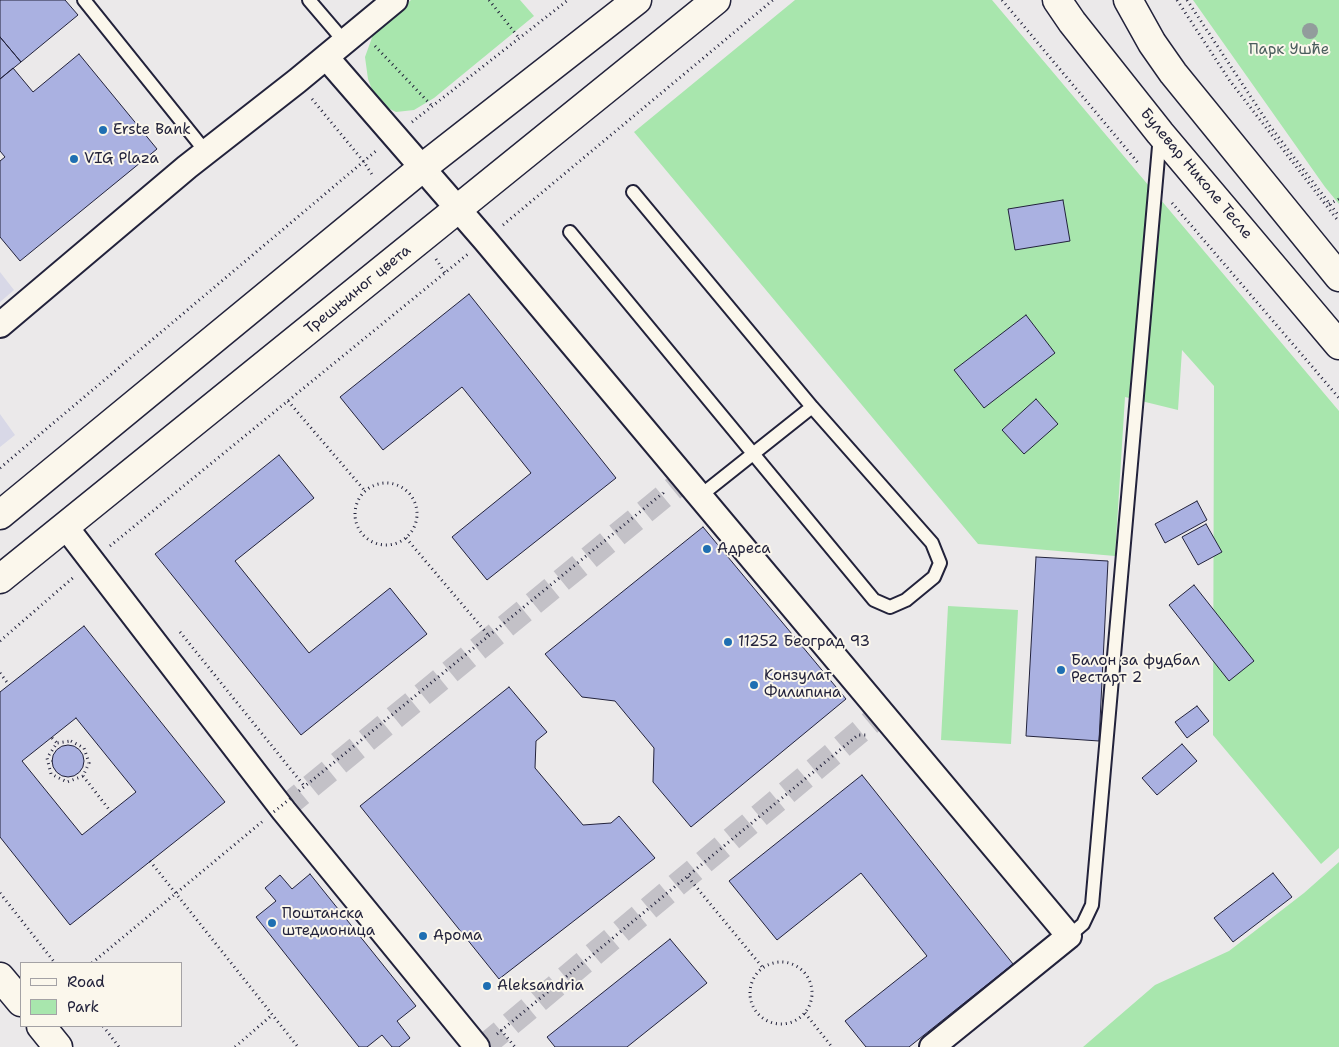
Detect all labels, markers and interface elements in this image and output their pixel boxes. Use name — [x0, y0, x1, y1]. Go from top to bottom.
park label: Парк Ушће — [1249, 41, 1329, 59]
street label: Булевар Николе Тесле — [1136, 105, 1256, 243]
place label: Erste Bank — [113, 121, 191, 139]
marker: Erste Bank — [97, 124, 109, 136]
place label: VIG Plaza — [84, 150, 159, 168]
marker: VIG Plaza — [68, 153, 80, 165]
street label: Трешњиног цвета — [301, 242, 415, 338]
place label: Адреса — [717, 540, 771, 558]
marker: Адреса — [701, 543, 713, 555]
place label: 11252 Београд 93 — [738, 633, 870, 651]
marker: 11252 Београд 93 — [722, 636, 734, 648]
place label: Балон за фудбал Рестарт 2 — [1071, 652, 1200, 687]
marker: Балон за фудбал Рестарт 2 — [1055, 664, 1067, 676]
place label: Конзулат Филипина — [764, 667, 841, 702]
marker: Конзулат Филипина — [748, 679, 760, 691]
place label: Поштанска штедионица — [282, 905, 375, 940]
marker: Поштанска штедионица — [266, 917, 278, 929]
place label: Арома — [433, 927, 482, 945]
marker: Арома — [417, 930, 429, 942]
legend — [20, 962, 182, 1027]
text: Road — [67, 972, 105, 992]
place label: Aleksandria — [497, 977, 584, 995]
marker: Aleksandria — [481, 980, 493, 992]
text: Park — [67, 997, 99, 1017]

